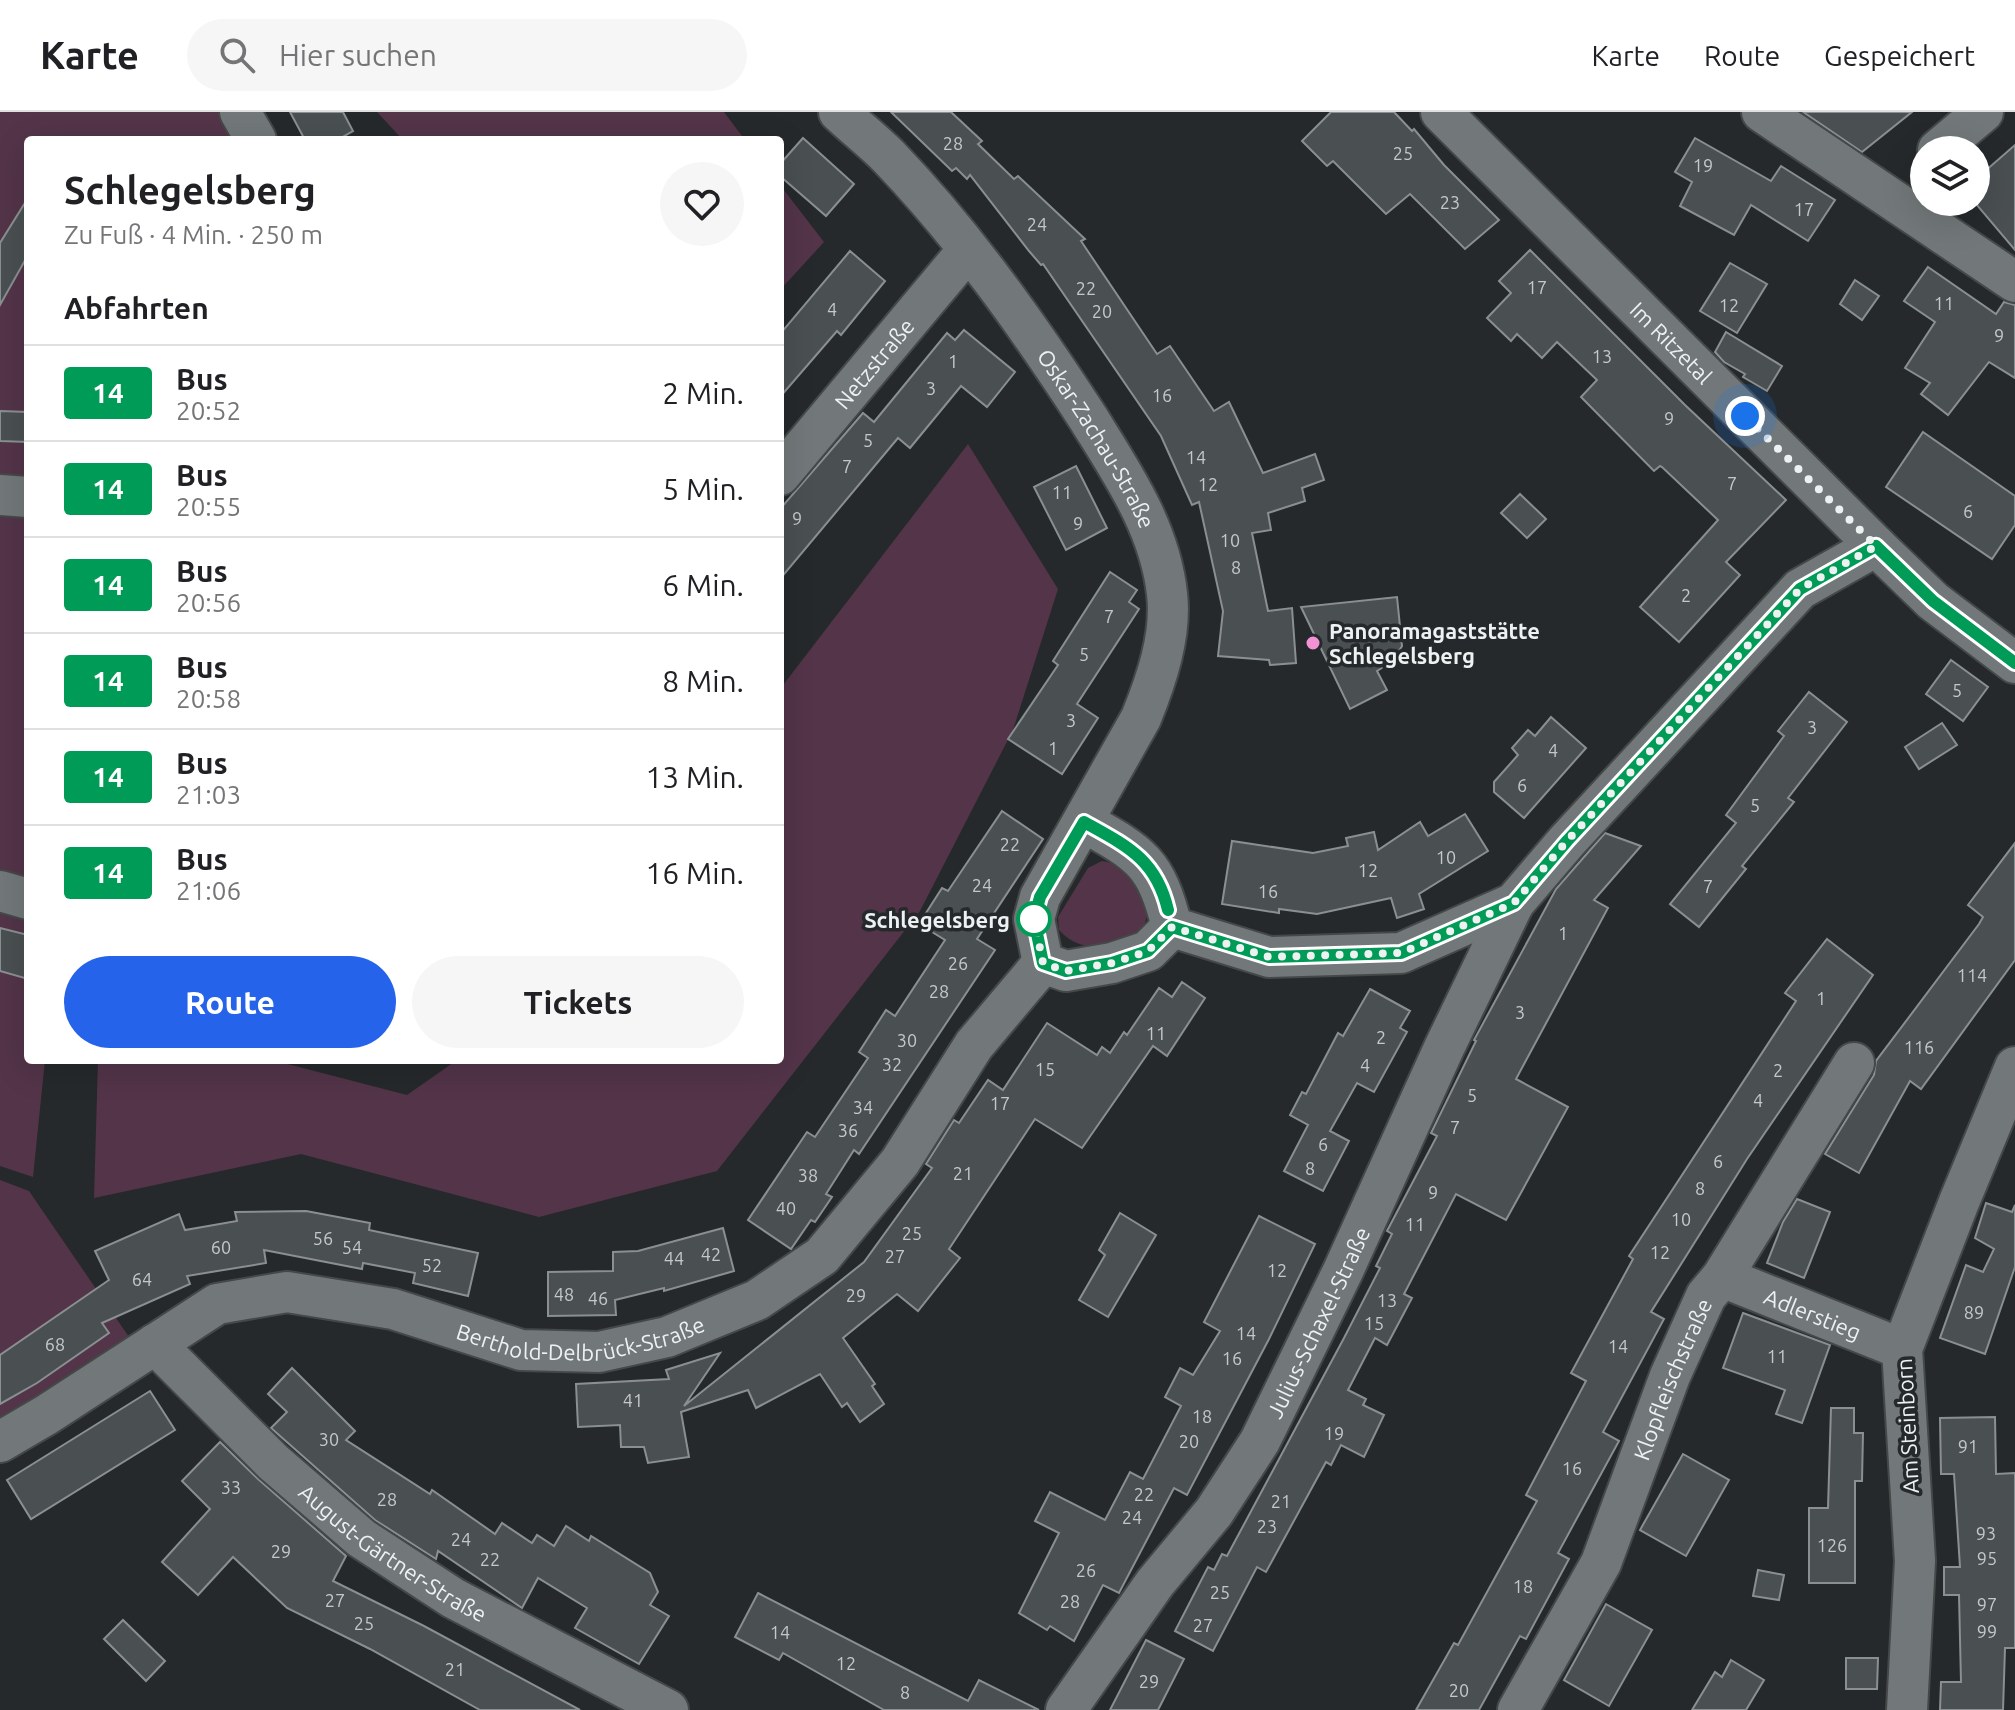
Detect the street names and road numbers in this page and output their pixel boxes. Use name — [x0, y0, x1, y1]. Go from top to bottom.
street label: Im Ritzetal — [1626, 296, 1718, 388]
street label: Netzstraße — [829, 313, 918, 413]
street label: Oskar-Zachau-Straße — [1033, 344, 1161, 532]
street label: Julius-Schaxel-Straße — [1261, 1223, 1374, 1422]
street label: Adlerstieg — [1761, 1283, 1865, 1344]
street label: Klopfleischstraße — [1628, 1294, 1716, 1463]
street label: Berthold-Delbrück-Straße — [454, 1311, 708, 1365]
street label: Am Steinborn — [1891, 1358, 1923, 1494]
street label: August-Gärtner-Straße — [295, 1478, 491, 1626]

